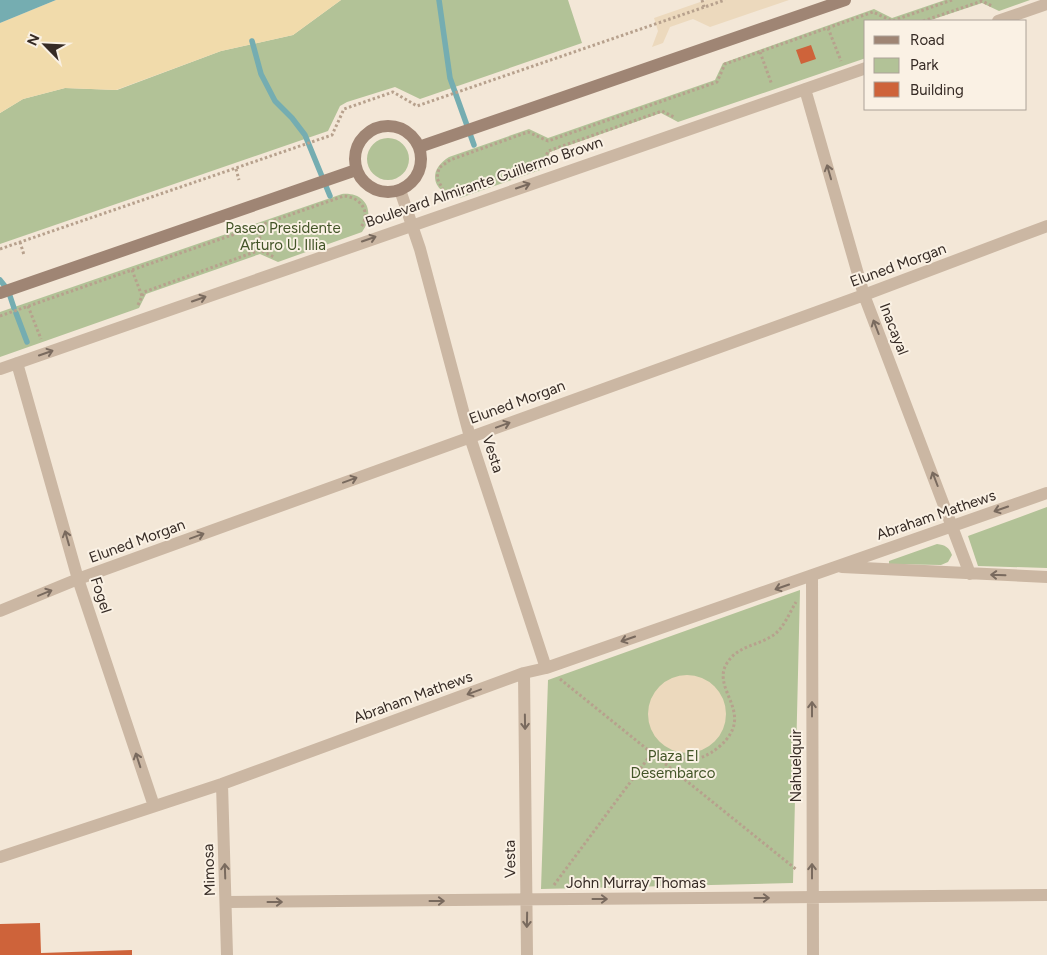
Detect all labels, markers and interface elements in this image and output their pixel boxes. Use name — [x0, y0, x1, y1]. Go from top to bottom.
north arrow — [20, 20, 70, 70]
legend — [864, 20, 1027, 110]
text: Road — [910, 31, 945, 49]
text: N — [24, 32, 44, 48]
text: Park — [910, 56, 939, 74]
text: Building — [910, 81, 964, 99]
street label: Boulevard Almirante Guillermo Brown — [363, 133, 605, 231]
one-way arrow — [823, 165, 833, 181]
one-way arrow — [514, 181, 530, 190]
park label: Paseo Presidente Arturo U. Illia — [225, 219, 341, 254]
one-way arrow — [361, 234, 376, 243]
street label: Eluned Morgan — [848, 239, 948, 291]
one-way arrow — [191, 294, 207, 303]
street label: Inacayal — [876, 300, 912, 358]
one-way arrow — [871, 320, 880, 335]
one-way arrow — [38, 347, 54, 357]
street label: Eluned Morgan — [467, 376, 567, 428]
one-way arrow — [495, 420, 510, 429]
street label: Vesta — [479, 433, 507, 475]
one-way arrow — [930, 472, 939, 487]
one-way arrow — [342, 475, 357, 484]
street label: Abraham Mathews — [874, 486, 998, 544]
one-way arrow — [994, 505, 1009, 514]
street label: Eluned Morgan — [87, 515, 187, 567]
one-way arrow — [61, 531, 71, 547]
one-way arrow — [189, 531, 205, 540]
one-way arrow — [991, 570, 1007, 580]
street label: Fogel — [87, 575, 115, 615]
one-way arrow — [774, 582, 790, 592]
one-way arrow — [37, 587, 52, 597]
one-way arrow — [620, 635, 636, 645]
street label: Abraham Mathews — [351, 667, 475, 727]
one-way arrow — [467, 688, 483, 697]
one-way arrow — [807, 701, 817, 718]
one-way arrow — [520, 714, 530, 730]
street label: Nahuelquir — [787, 729, 805, 803]
park label: Plaza El Desembarco — [631, 747, 716, 782]
one-way arrow — [133, 752, 142, 768]
street label: Vesta — [501, 840, 519, 878]
street label: Mimosa — [199, 844, 219, 896]
one-way arrow — [220, 864, 230, 880]
one-way arrow — [807, 864, 817, 880]
street label: John Murray Thomas — [566, 874, 706, 892]
one-way arrow — [754, 893, 770, 903]
one-way arrow — [591, 894, 607, 904]
one-way arrow — [428, 896, 445, 906]
one-way arrow — [266, 897, 282, 906]
one-way arrow — [522, 911, 532, 927]

